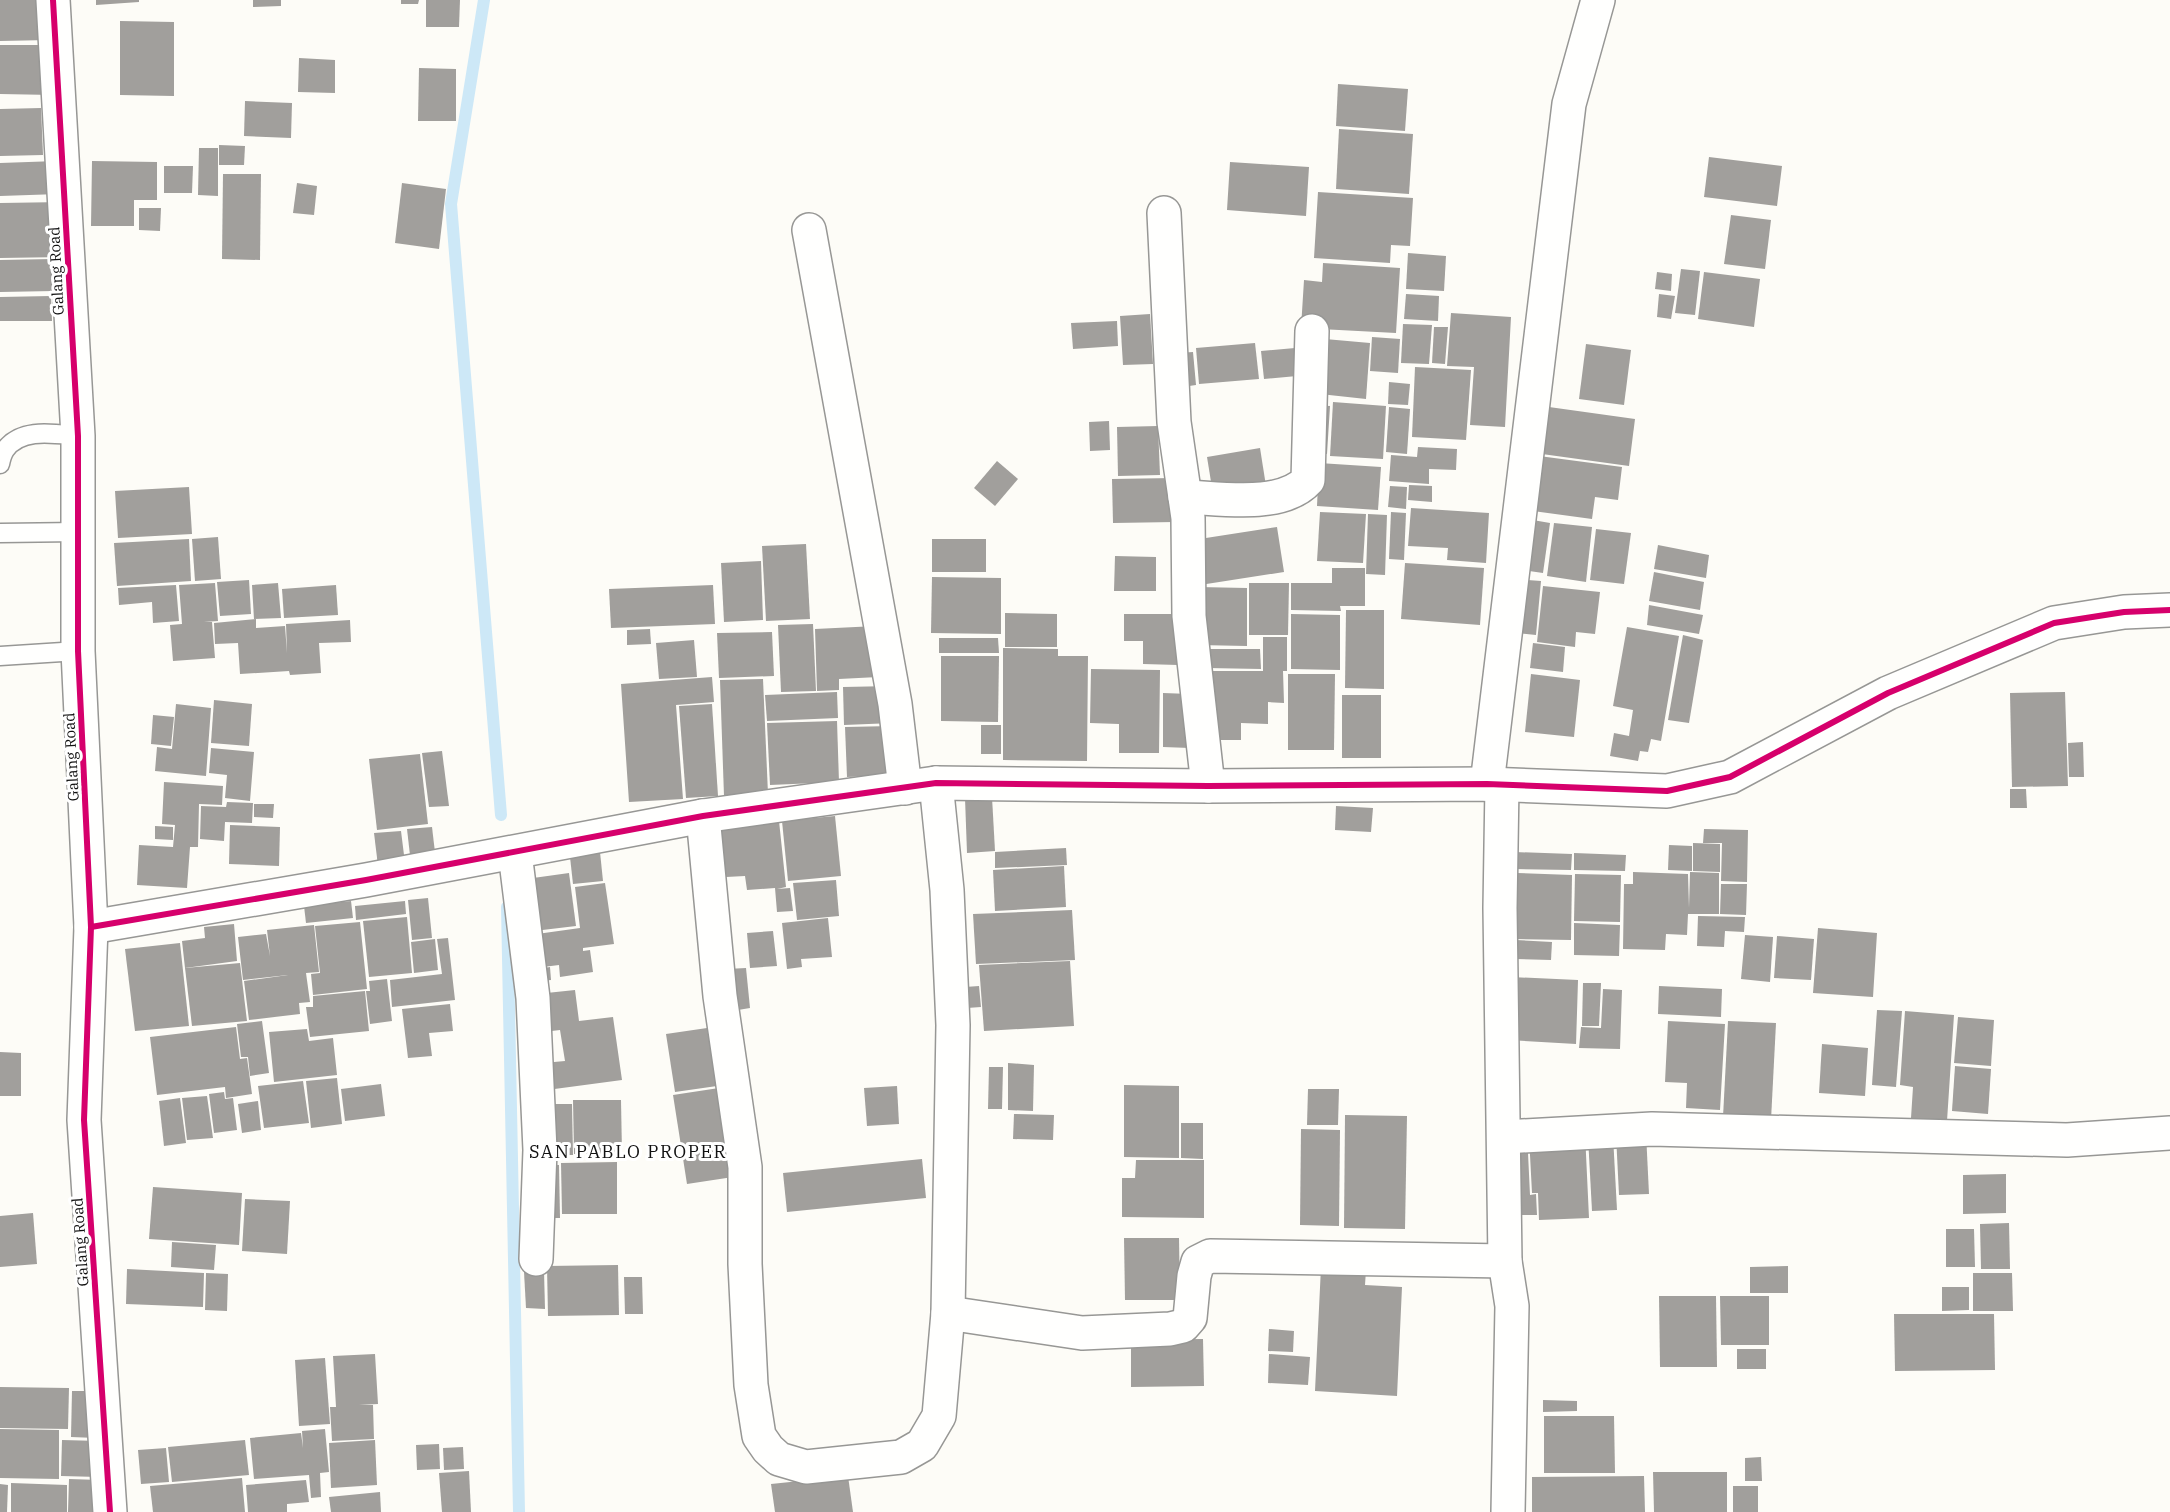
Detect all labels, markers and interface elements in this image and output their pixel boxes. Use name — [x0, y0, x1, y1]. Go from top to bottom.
street label: Galang Road — [44, 226, 68, 316]
street label: Galang Road — [59, 712, 83, 802]
district label: SAN PABLO PROPER — [529, 1140, 727, 1163]
street label: Galang Road — [67, 1197, 93, 1287]

